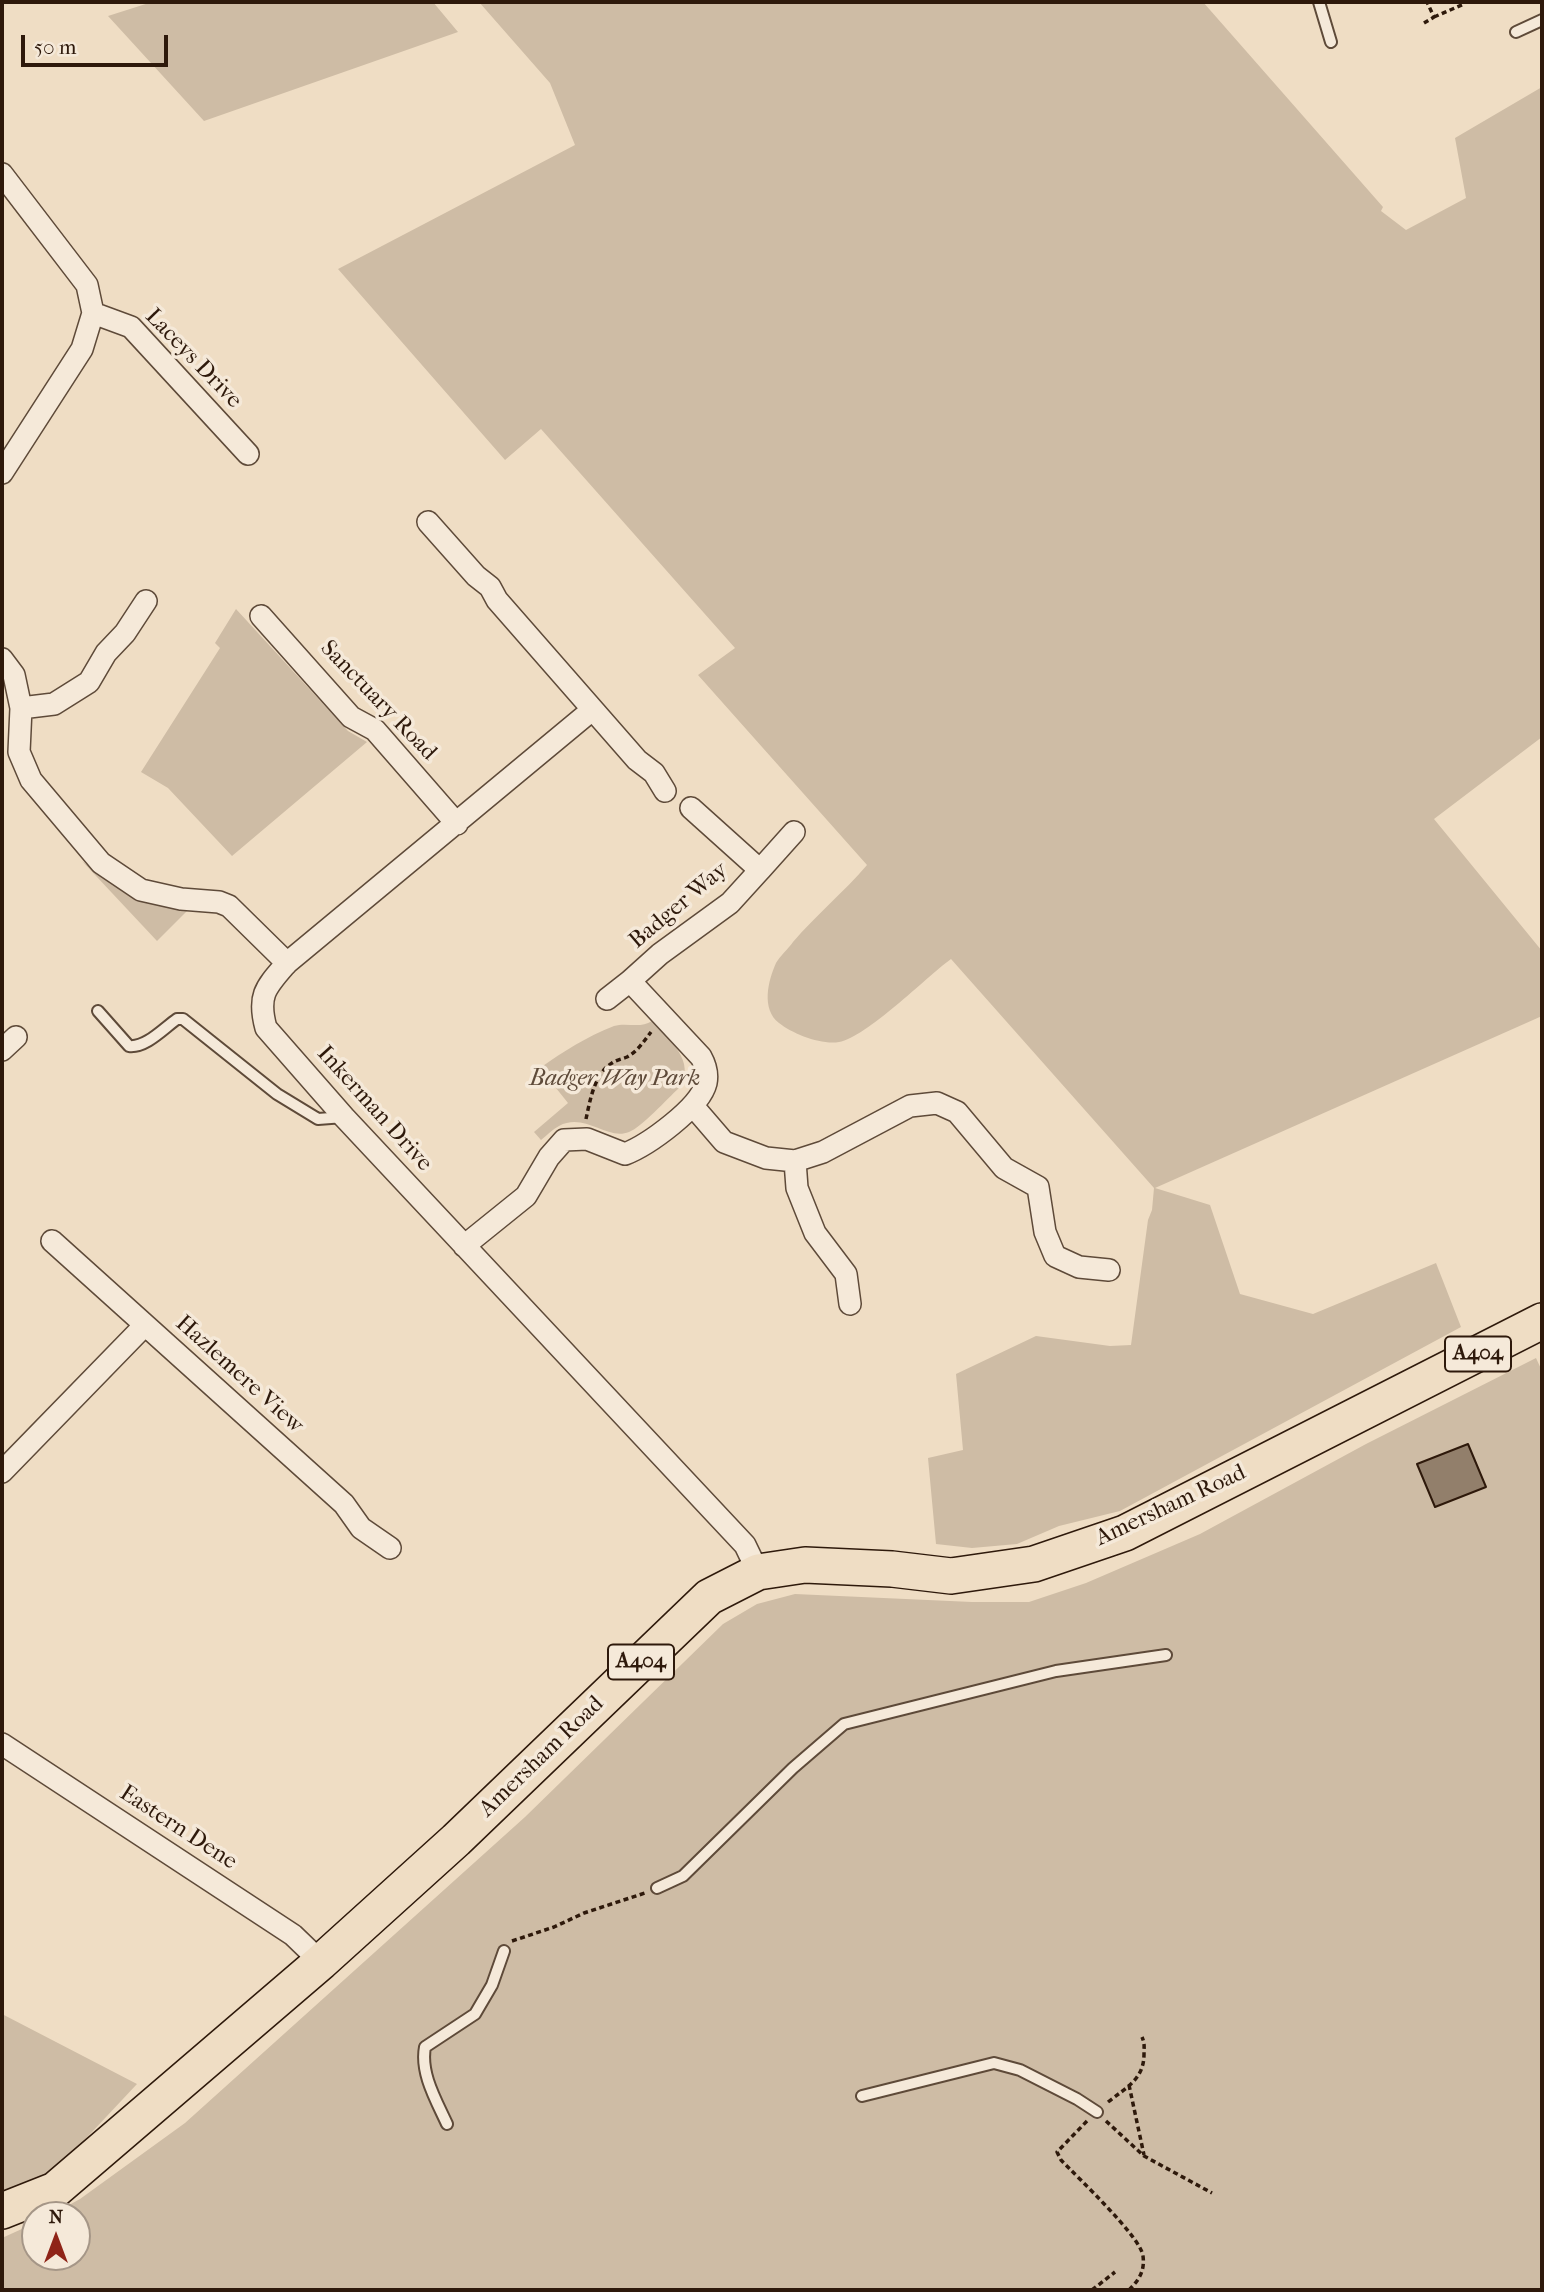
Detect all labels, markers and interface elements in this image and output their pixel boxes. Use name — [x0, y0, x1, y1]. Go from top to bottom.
scale bar — [24, 21, 172, 65]
text: 50 m — [34, 35, 77, 59]
street label: Laceys Drive — [139, 304, 247, 414]
street label: Sanctuary Road — [314, 635, 442, 767]
street label: Badger Way — [624, 857, 734, 955]
street label: Inkerman Drive — [310, 1041, 438, 1177]
park label: Badger Way Park — [530, 1065, 700, 1093]
street label: Hazlemere View — [169, 1310, 309, 1440]
road number: A404 — [1445, 1336, 1511, 1372]
street label: Amersham Road — [1092, 1459, 1250, 1553]
road number: A404 — [608, 1644, 674, 1680]
street label: Amersham Road — [474, 1691, 610, 1823]
street label: Eastern Dene — [114, 1780, 242, 1876]
north arrow — [21, 2201, 91, 2271]
text: N — [49, 2206, 63, 2228]

